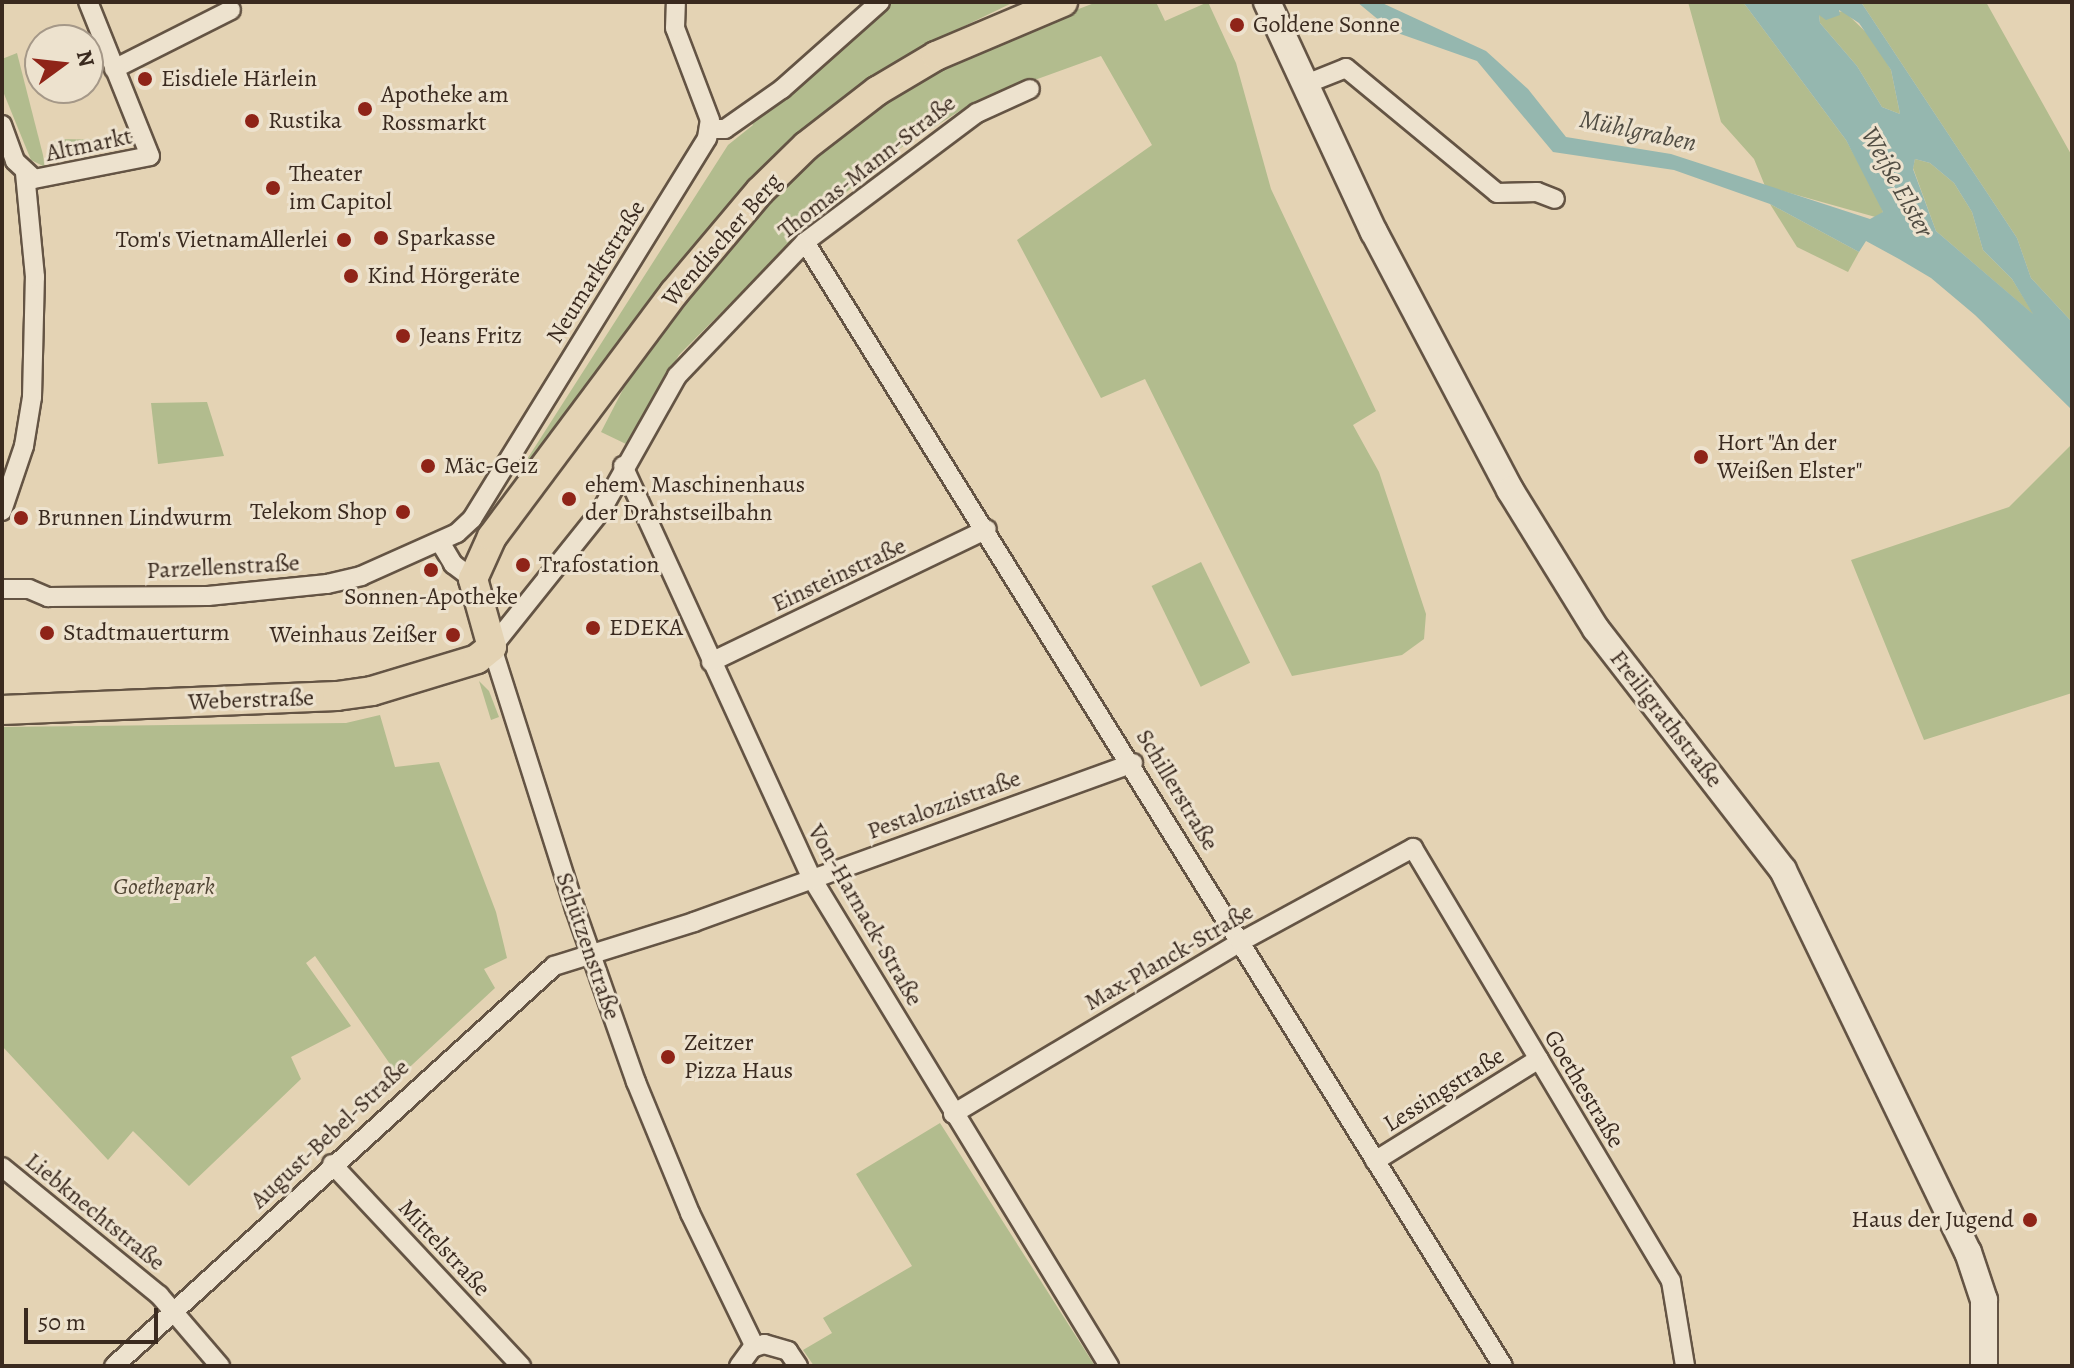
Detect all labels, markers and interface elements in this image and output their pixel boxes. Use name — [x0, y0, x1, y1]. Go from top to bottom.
place label: Goldene Sonne — [1253, 11, 1400, 39]
marker: Goldene Sonne — [1228, 16, 1246, 34]
north arrow — [24, 24, 104, 104]
text: N — [69, 47, 102, 70]
place label: Eisdiele Härlein — [161, 65, 317, 93]
marker: Eisdiele Härlein — [136, 70, 154, 88]
place label: Apotheke am Rossmarkt — [381, 81, 509, 137]
street label: Thomas-Mann-Straße — [773, 89, 961, 245]
marker: Apotheke am Rossmarkt — [356, 100, 374, 118]
water label: Mühlgraben — [1577, 103, 1699, 159]
place label: Rustika — [268, 107, 342, 135]
marker: Rustika — [243, 112, 261, 130]
street label: Altmarkt — [43, 122, 135, 168]
water label: Weiße Elster — [1854, 122, 1940, 242]
place label: Theater im Capitol — [289, 160, 392, 216]
street label: Wendischer Berg — [656, 167, 788, 313]
marker: Theater im Capitol — [264, 179, 282, 197]
street label: Neumarktstraße — [541, 195, 651, 349]
place label: Sparkasse — [397, 224, 495, 252]
place label: Tom's VietnamAllerlei — [116, 226, 328, 254]
marker: Sparkasse — [372, 229, 390, 247]
marker: Tom's VietnamAllerlei — [335, 231, 353, 249]
place label: Kind Hörgeräte — [367, 262, 520, 290]
marker: Kind Hörgeräte — [342, 267, 360, 285]
place label: Jeans Fritz — [419, 322, 522, 350]
marker: Jeans Fritz — [394, 327, 412, 345]
place label: Hort "An der Weißen Elster" — [1717, 429, 1863, 485]
marker: Hort "An der Weißen Elster" — [1692, 448, 1710, 466]
place label: Mäc-Geiz — [444, 452, 538, 480]
marker: Mäc-Geiz — [419, 457, 437, 475]
place label: ehem. Maschinenhaus der Drahstseilbahn — [585, 471, 806, 527]
marker: ehem. Maschinenhaus der Drahstseilbahn — [560, 490, 578, 508]
place label: Telekom Shop — [250, 498, 387, 526]
marker: Telekom Shop — [394, 503, 412, 521]
place label: Brunnen Lindwurm — [37, 504, 232, 532]
marker: Brunnen Lindwurm — [12, 509, 30, 527]
street label: Einsteinstraße — [768, 531, 910, 619]
street label: Parzellenstraße — [146, 549, 300, 585]
place label: Trafostation — [539, 551, 660, 579]
marker: Trafostation — [514, 556, 532, 574]
marker: Sonnen-Apotheke — [422, 561, 440, 579]
place label: Sonnen-Apotheke — [344, 583, 518, 611]
place label: EDEKA — [609, 614, 683, 642]
place label: Stadtmauerturm — [63, 619, 230, 647]
marker: EDEKA — [584, 619, 602, 637]
place label: Weinhaus Zeißer — [270, 621, 437, 649]
marker: Stadtmauerturm — [38, 624, 56, 642]
marker: Weinhaus Zeißer — [444, 626, 462, 644]
street label: Freiligrathstraße — [1603, 645, 1729, 793]
street label: Weberstraße — [187, 683, 315, 717]
street label: Schillerstraße — [1130, 724, 1224, 856]
street label: Pestalozzistraße — [863, 764, 1025, 846]
street label: Von-Harnack-Straße — [801, 819, 929, 1011]
street label: Schützenstraße — [549, 869, 627, 1023]
park label: Goethepark — [113, 873, 215, 901]
street label: Max-Planck-Straße — [1080, 897, 1258, 1017]
street label: Goethestraße — [1538, 1025, 1630, 1153]
place label: Zeitzer Pizza Haus — [684, 1029, 793, 1085]
street label: Lessingstraße — [1378, 1042, 1510, 1138]
marker: Zeitzer Pizza Haus — [659, 1048, 677, 1066]
street label: August-Bebel-Straße — [245, 1053, 415, 1215]
street label: Liebknechtstraße — [19, 1147, 171, 1277]
street label: Mittelstraße — [392, 1194, 496, 1302]
place label: Haus der Jugend — [1851, 1206, 2014, 1234]
marker: Haus der Jugend — [2021, 1211, 2039, 1229]
scale bar — [28, 1292, 162, 1342]
text: 50 m — [38, 1306, 86, 1338]

